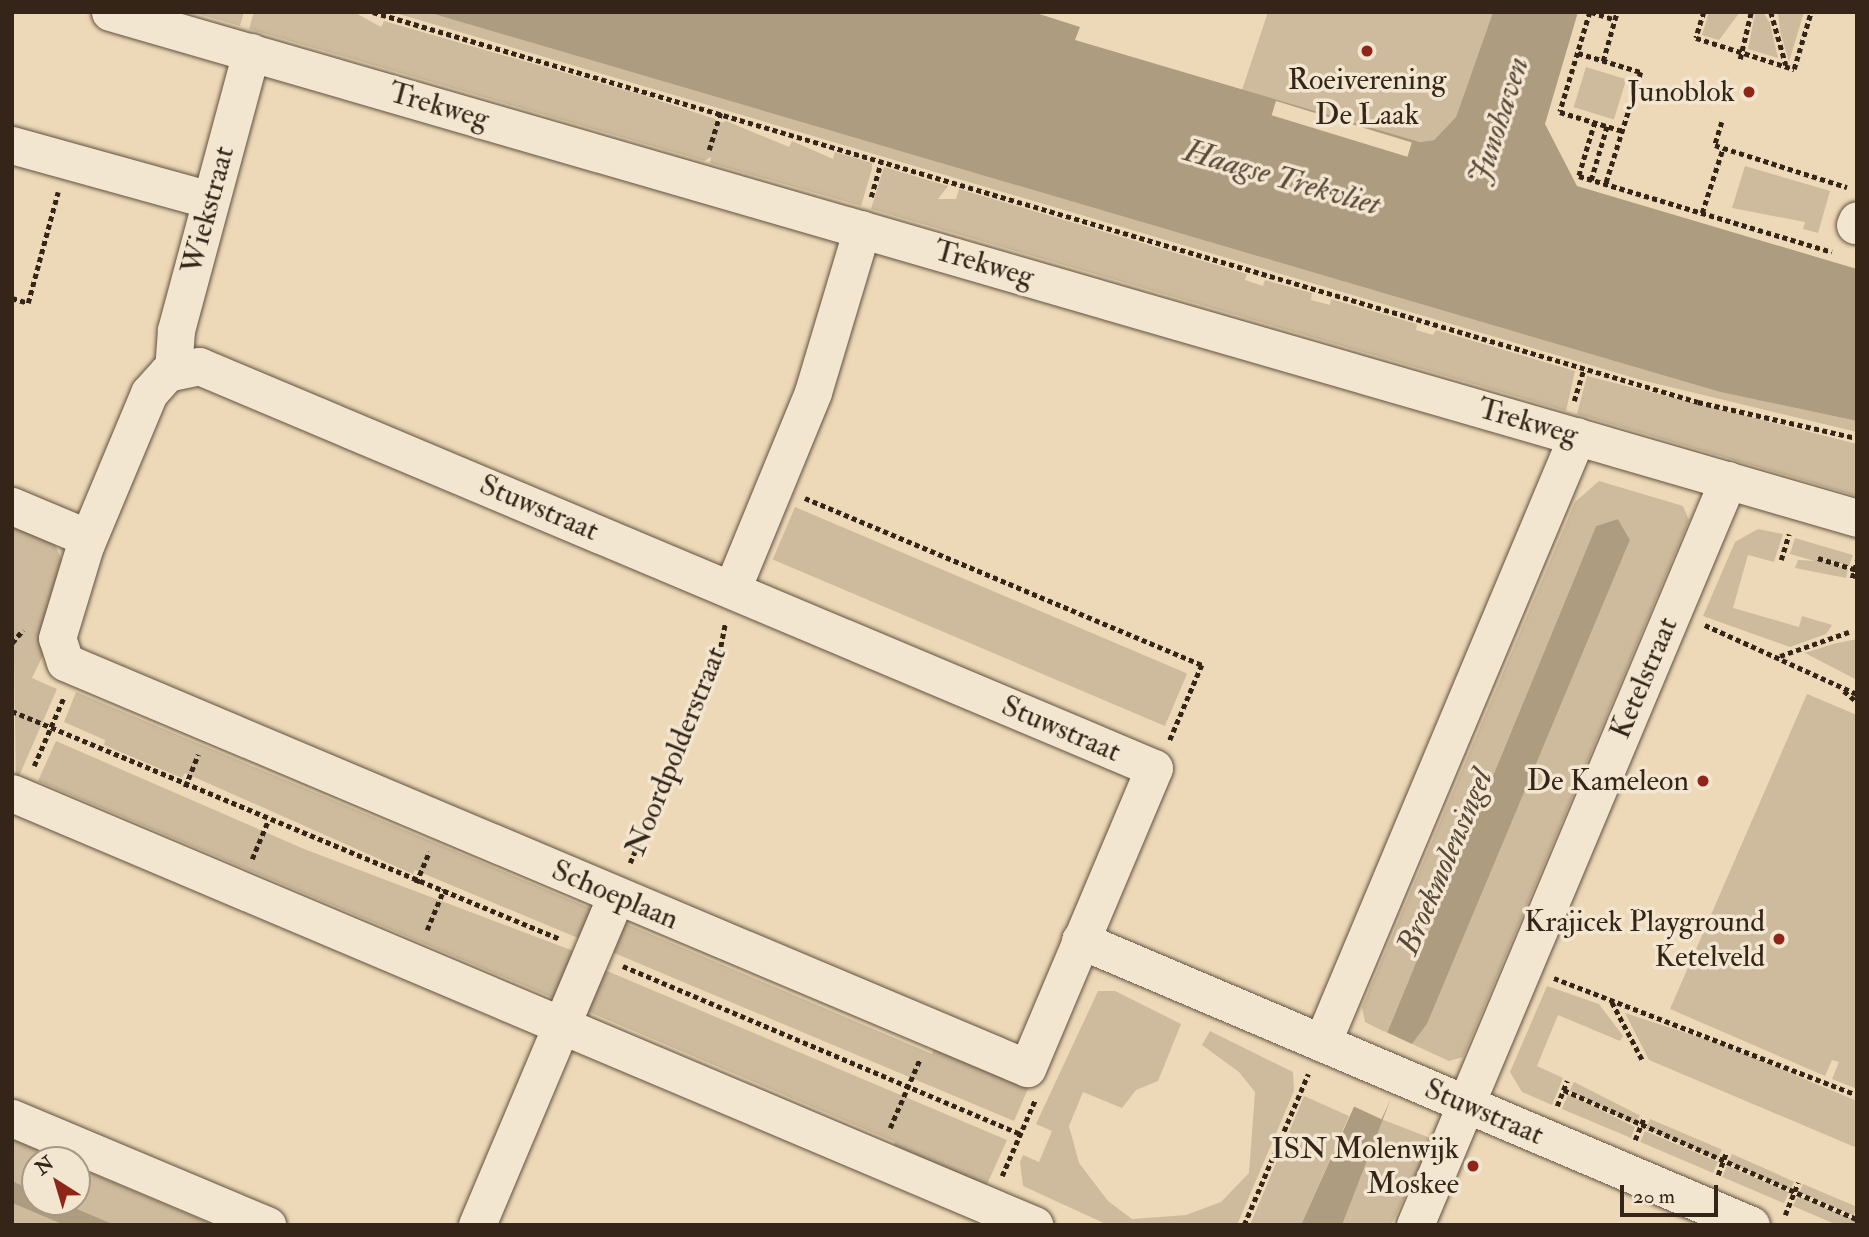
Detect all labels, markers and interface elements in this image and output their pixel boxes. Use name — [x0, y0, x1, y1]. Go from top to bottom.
marker: Roeiverening De Laak — [1359, 43, 1375, 59]
water label: Junohaven — [1460, 52, 1538, 190]
place label: Roeiverening De Laak — [1288, 62, 1446, 132]
place label: Junoblok — [1627, 74, 1735, 110]
street label: Trekweg — [385, 75, 493, 137]
marker: Junoblok — [1741, 84, 1757, 100]
water label: Haagse Trekvliet — [1180, 132, 1384, 224]
street label: Wiekstraat — [174, 142, 242, 278]
street label: Trekweg — [930, 233, 1038, 295]
street label: Trekweg — [1474, 391, 1582, 453]
street label: Stuwstraat — [474, 467, 604, 549]
street label: Ketelstraat — [1602, 612, 1686, 744]
street label: Noordpolderstraat — [618, 641, 734, 861]
street label: Stuwstraat — [996, 688, 1126, 770]
place label: De Kameleon — [1527, 763, 1689, 799]
water label: Broekmolensingel — [1389, 764, 1501, 960]
marker: De Kameleon — [1695, 773, 1711, 789]
street label: Schoeplaan — [546, 852, 684, 938]
place label: Krajicek Playground Ketelveld — [1524, 904, 1765, 974]
marker: Krajicek Playground Ketelveld — [1771, 931, 1787, 947]
street label: Stuwstraat — [1419, 1071, 1549, 1153]
place label: ISN Molenwijk Moskee — [1271, 1131, 1459, 1202]
north arrow — [21, 1146, 91, 1216]
text: N — [31, 1151, 59, 1181]
marker: ISN Molenwijk Moskee — [1465, 1158, 1481, 1174]
scale bar — [1624, 1170, 1722, 1214]
text: 20 m — [1633, 1183, 1675, 1210]

